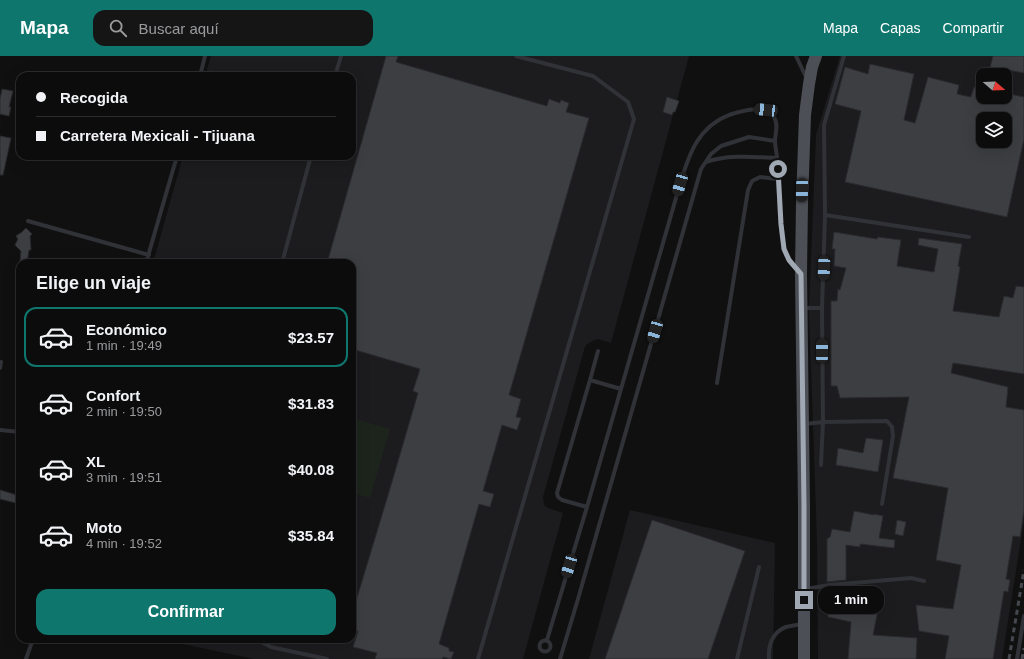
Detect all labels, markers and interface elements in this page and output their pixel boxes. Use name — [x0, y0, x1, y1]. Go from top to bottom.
search box — [93, 10, 373, 46]
text: Mapa — [20, 17, 69, 38]
icon: search — [107, 17, 129, 39]
text: Buscar aquí — [139, 20, 219, 37]
text: Mapa — [823, 20, 858, 36]
text: Capas — [880, 20, 921, 36]
text: Compartir — [943, 20, 1004, 36]
north arrow — [976, 68, 1012, 104]
map controls — [976, 68, 1012, 148]
text: Recogida — [60, 89, 128, 106]
car — [753, 103, 779, 117]
button: layers — [976, 112, 1012, 148]
text: Carretera Mexicali - Tijuana — [60, 127, 255, 144]
route start — [769, 160, 787, 178]
car — [671, 171, 689, 197]
car — [796, 178, 808, 202]
car — [818, 256, 830, 280]
text: Elige un viaje — [36, 273, 151, 293]
car — [646, 318, 664, 344]
icon: car — [38, 319, 74, 355]
text: Económico — [86, 321, 167, 338]
text: $23.57 — [288, 329, 334, 346]
text: 1 min · 19:49 — [86, 338, 162, 353]
car — [816, 339, 828, 363]
icon: car — [38, 385, 74, 421]
text: Confort — [86, 387, 140, 404]
text: $31.83 — [288, 395, 334, 412]
text: 2 min · 19:50 — [86, 404, 162, 419]
icon: car — [38, 451, 74, 487]
text: XL — [86, 453, 105, 470]
text: $40.08 — [288, 461, 334, 478]
text: 3 min · 19:51 — [86, 470, 162, 485]
icon: car — [38, 517, 74, 553]
text: Moto — [86, 519, 122, 536]
text: $35.84 — [288, 527, 334, 544]
text: 4 min · 19:52 — [86, 536, 162, 551]
car — [560, 553, 578, 579]
callout: 1 min — [818, 586, 884, 614]
button: Confirmar — [36, 589, 336, 635]
route end — [795, 591, 813, 609]
text: 1 min — [834, 592, 868, 607]

